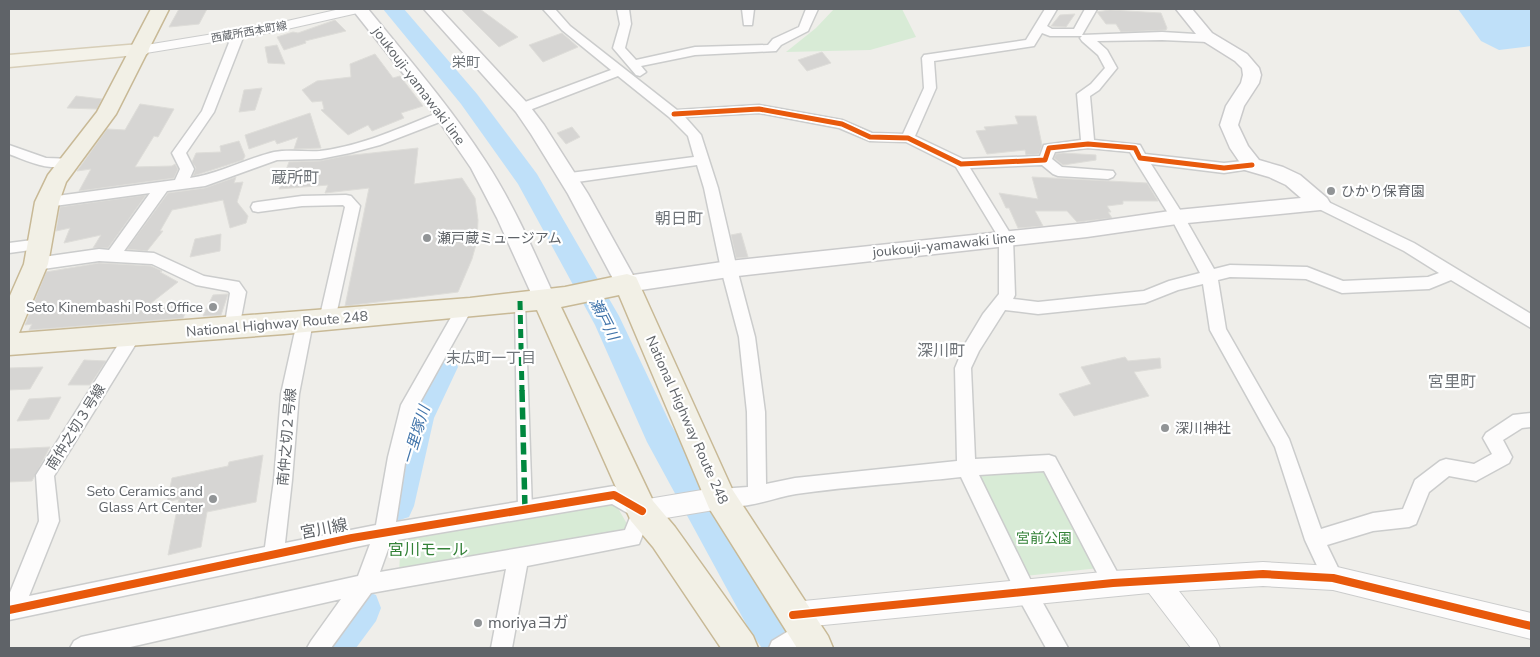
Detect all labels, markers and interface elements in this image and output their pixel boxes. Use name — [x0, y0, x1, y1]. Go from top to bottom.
street label: 西蔵所西本町線 — [210, 18, 288, 46]
street label: joukouji-yamawaki line — [368, 22, 470, 149]
district label: 栄町 — [452, 53, 480, 72]
district label: 蔵所町 — [271, 167, 319, 189]
place label: ひかり保育園 — [1341, 182, 1425, 201]
marker: ひかり保育園 — [1325, 185, 1337, 197]
district label: 朝日町 — [655, 208, 703, 230]
street label: joukouji-yamawaki line — [871, 228, 1016, 262]
place label: 瀬戸蔵ミュージアム — [437, 229, 562, 248]
marker: 瀬戸蔵ミュージアム — [421, 232, 433, 244]
water label: 瀬戸川 — [585, 294, 624, 345]
place label: Seto Kinembashi Post Office — [26, 298, 203, 317]
marker: Seto Kinembashi Post Office — [207, 301, 219, 313]
street label: National Highway Route 248 — [185, 307, 369, 341]
street label: National Highway Route 248 — [641, 333, 733, 507]
district label: 深川町 — [917, 340, 965, 362]
district label: 末広町一丁目 — [446, 348, 536, 368]
district label: 宮里町 — [1428, 371, 1476, 393]
street label: 南仲之切３号線 — [42, 380, 110, 474]
street label: 南仲之切２号線 — [273, 387, 301, 487]
water label: 一里塚川 — [398, 401, 435, 467]
place label: 深川神社 — [1175, 419, 1231, 438]
marker: 深川神社 — [1159, 422, 1171, 434]
place label: Seto Ceramics and Glass Art Center — [86, 482, 203, 517]
marker: Seto Ceramics and Glass Art Center — [207, 493, 219, 505]
street label: 宮川線 — [298, 514, 350, 544]
park label: 宮前公園 — [1016, 529, 1072, 548]
park label: 宮川モール — [388, 539, 468, 561]
place label: moriyaヨガ — [488, 612, 569, 634]
marker: moriyaヨガ — [472, 617, 484, 629]

